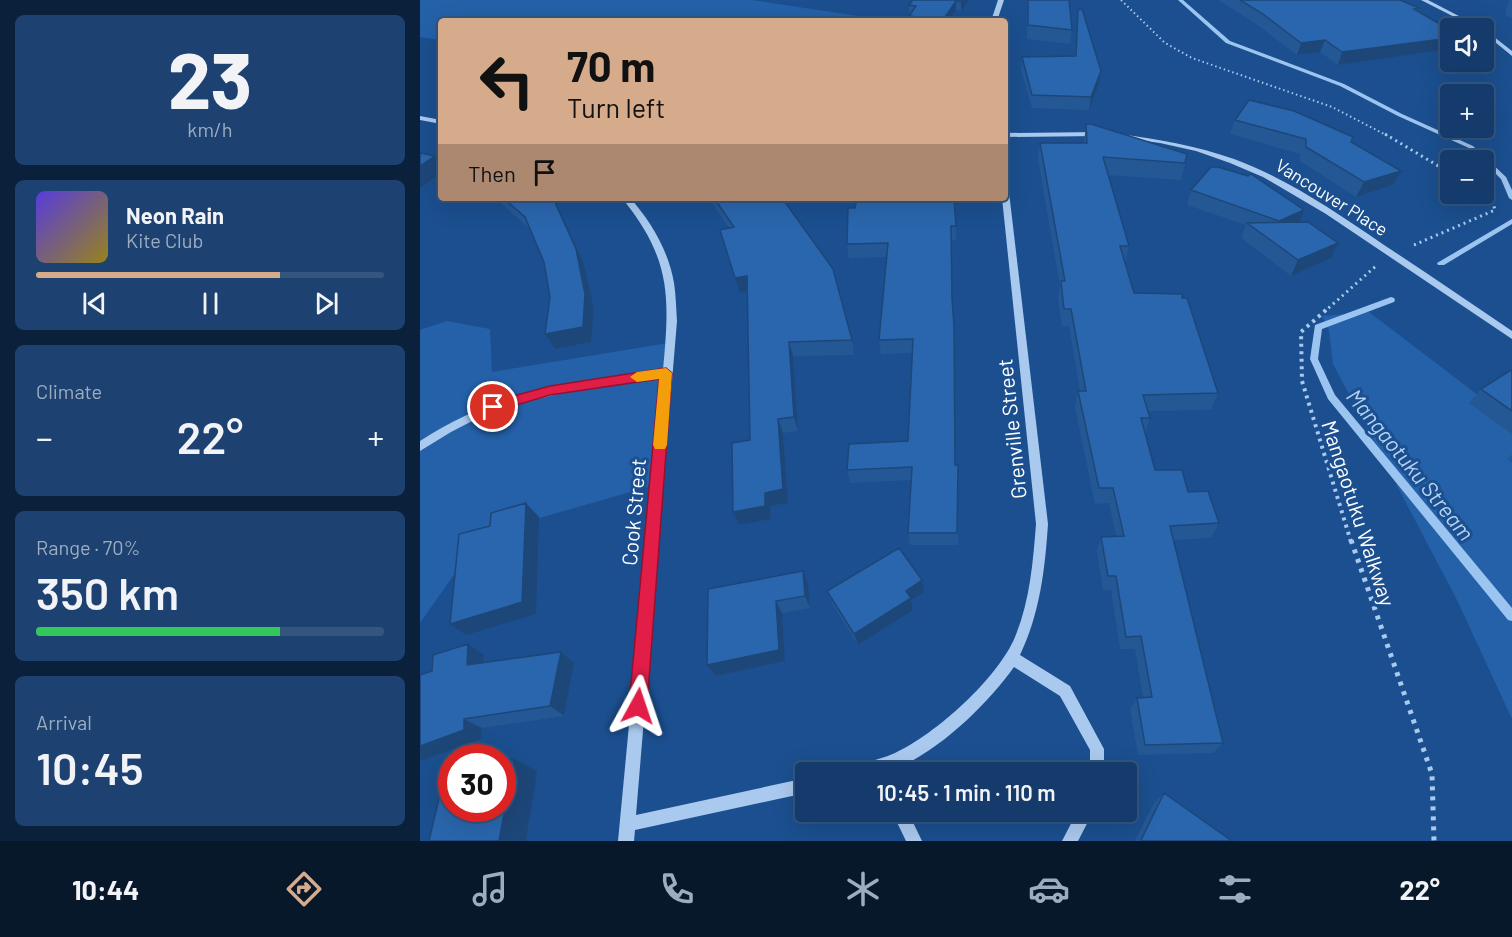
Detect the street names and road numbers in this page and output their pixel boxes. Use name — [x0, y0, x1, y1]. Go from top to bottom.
street label: Vancouver Place — [1272, 154, 1392, 240]
street label: Grenville Street — [991, 358, 1031, 500]
street label: Mangaotuku Walkway — [1317, 417, 1401, 609]
street label: Cook Street — [616, 457, 650, 567]

